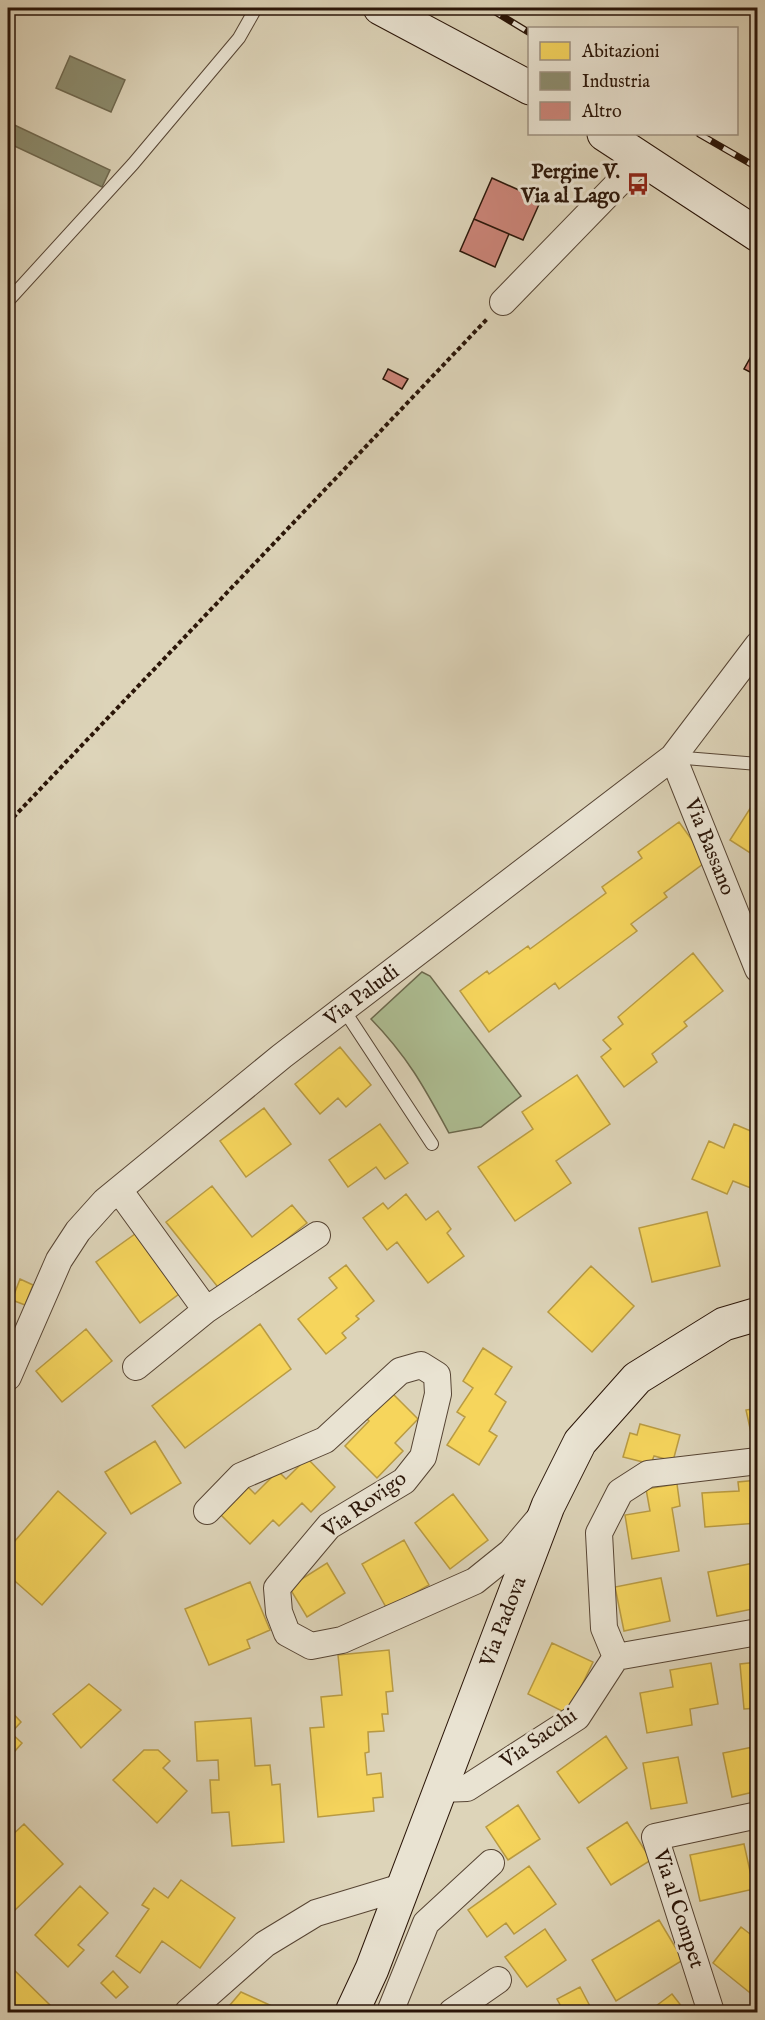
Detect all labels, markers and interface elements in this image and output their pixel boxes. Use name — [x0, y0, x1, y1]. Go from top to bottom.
legend — [528, 27, 738, 135]
text: Abitazioni — [581, 41, 660, 64]
text: Industria — [582, 71, 650, 94]
text: Altro — [581, 101, 622, 124]
place label: Pergine V. Via al Lago — [520, 159, 621, 210]
bus stop icon: Pergine V. Via al Lago — [625, 171, 651, 197]
street label: Via Bassano — [677, 794, 741, 899]
street label: Via Paludi — [318, 959, 405, 1034]
street label: Via Rovigo — [317, 1465, 412, 1545]
street label: Via Padova — [474, 1572, 534, 1672]
street label: Via Sacchi — [495, 1703, 583, 1776]
street label: Via al Compet — [646, 1845, 710, 1972]

